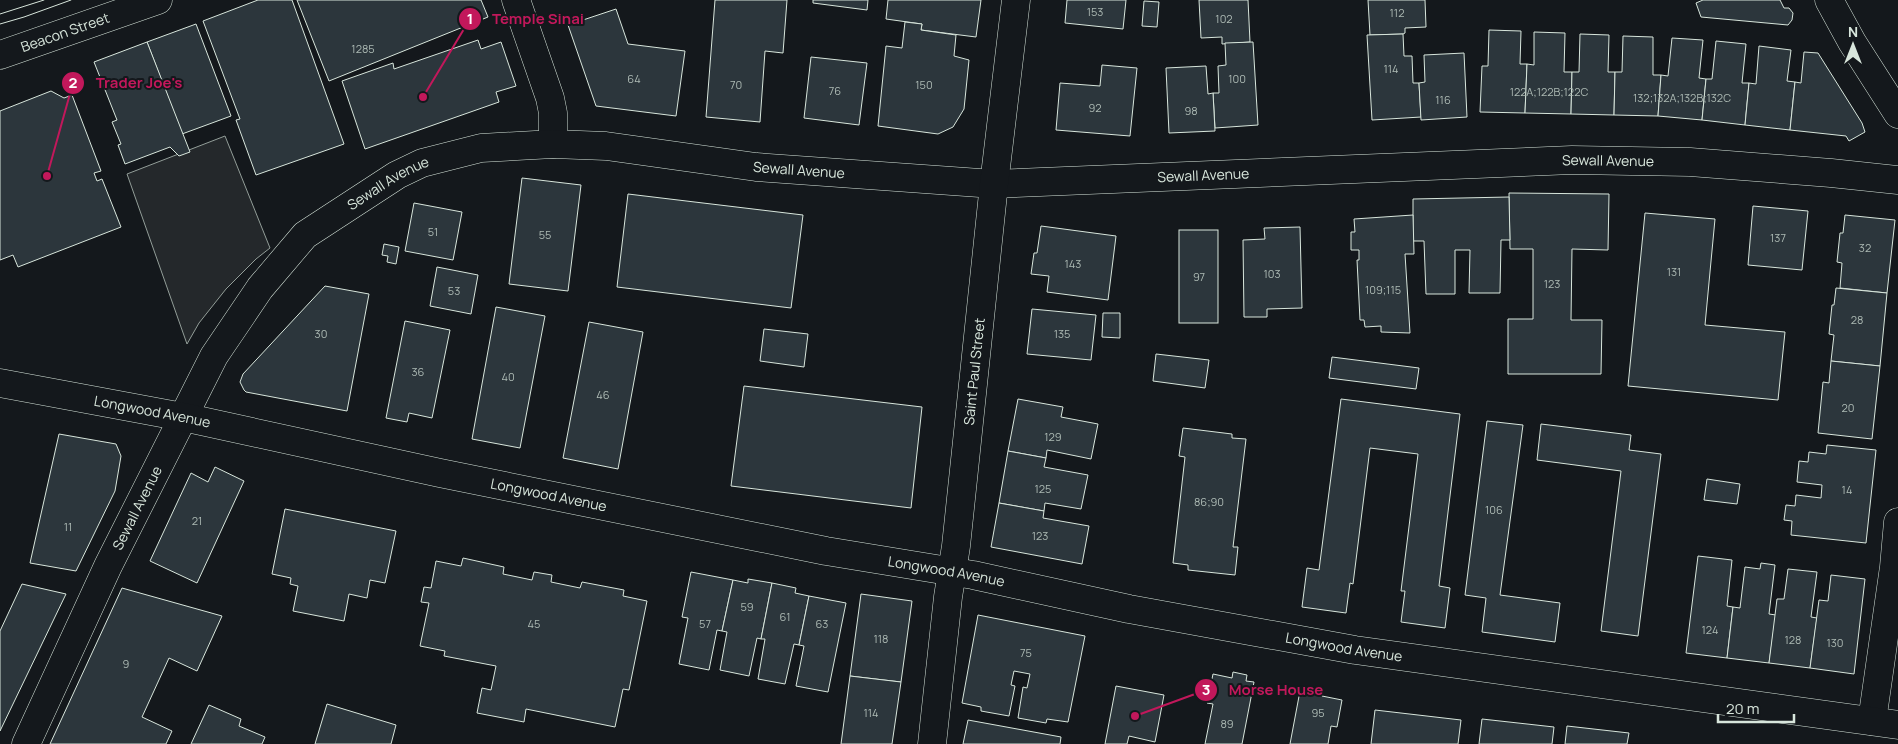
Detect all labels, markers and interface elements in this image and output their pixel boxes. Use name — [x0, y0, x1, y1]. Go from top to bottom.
callout: Temple Sinai — [457, 4, 594, 34]
house number: 153 — [1087, 4, 1103, 19]
house number: 112 — [1390, 5, 1404, 20]
street label: Beacon Street — [18, 8, 112, 56]
text: 1 — [467, 8, 473, 29]
text: Temple Sinai — [492, 8, 584, 29]
house number: 102 — [1215, 11, 1233, 26]
north arrow — [1828, 20, 1878, 70]
text: N — [1848, 22, 1858, 41]
house number: 1285 — [351, 41, 375, 56]
house number: 114 — [1383, 61, 1399, 76]
callout: Trader Joe's — [60, 68, 192, 98]
house number: 64 — [627, 71, 641, 86]
house number: 100 — [1228, 71, 1246, 86]
text: 2 — [69, 72, 78, 93]
text: Trader Joe's — [96, 72, 182, 93]
house number: 70 — [730, 77, 742, 92]
house number: 150 — [915, 77, 933, 92]
house number: 76 — [829, 83, 841, 98]
house number: 122A;122B;122C — [1510, 84, 1588, 99]
house number: 132;132A;132B;132C — [1633, 90, 1731, 105]
house number: 116 — [1435, 92, 1451, 107]
house number: 92 — [1088, 100, 1102, 115]
house number: 98 — [1184, 103, 1198, 118]
street label: Sewall Avenue — [1562, 150, 1654, 170]
street label: Sewall Avenue — [343, 152, 431, 214]
street label: Sewall Avenue — [752, 157, 846, 182]
street label: Sewall Avenue — [1157, 163, 1250, 186]
house number: 51 — [428, 224, 438, 239]
house number: 55 — [539, 227, 551, 242]
house number: 137 — [1770, 230, 1786, 245]
house number: 32 — [1859, 240, 1871, 255]
house number: 143 — [1065, 256, 1081, 271]
house number: 131 — [1667, 264, 1681, 279]
house number: 103 — [1263, 266, 1281, 281]
house number: 97 — [1193, 269, 1205, 284]
house number: 123 — [1544, 276, 1560, 291]
house number: 109;115 — [1365, 282, 1401, 297]
house number: 53 — [448, 283, 460, 298]
house number: 28 — [1851, 312, 1863, 327]
street label: Saint Paul Street — [959, 316, 989, 426]
house number: 30 — [315, 326, 327, 341]
house number: 135 — [1054, 326, 1070, 341]
house number: 36 — [412, 364, 425, 379]
house number: 40 — [501, 369, 515, 384]
house number: 46 — [596, 387, 610, 402]
street label: Longwood Avenue — [93, 391, 212, 432]
house number: 20 — [1842, 400, 1854, 415]
house number: 129 — [1044, 429, 1062, 444]
street label: Sewall Avenue — [108, 462, 166, 553]
street label: Longwood Avenue — [489, 473, 609, 515]
house number: 125 — [1035, 481, 1051, 496]
house number: 14 — [1842, 482, 1852, 497]
house number: 86;90 — [1194, 494, 1224, 509]
house number: 106 — [1485, 502, 1503, 517]
house number: 21 — [192, 513, 202, 528]
house number: 11 — [64, 519, 72, 534]
house number: 123 — [1032, 528, 1048, 543]
street label: Longwood Avenue — [887, 551, 1007, 591]
house number: 59 — [740, 599, 754, 614]
house number: 61 — [780, 609, 790, 624]
house number: 45 — [528, 616, 540, 631]
house number: 57 — [699, 616, 711, 631]
house number: 63 — [816, 616, 828, 631]
house number: 124 — [1702, 622, 1718, 637]
street label: Longwood Avenue — [1284, 628, 1404, 665]
house number: 118 — [874, 631, 888, 646]
house number: 128 — [1785, 632, 1801, 647]
house number: 130 — [1826, 635, 1844, 650]
house number: 75 — [1020, 645, 1032, 660]
house number: 9 — [123, 656, 130, 671]
callout: Morse House — [1193, 675, 1333, 705]
text: 3 — [1202, 679, 1210, 700]
text: Morse House — [1229, 679, 1323, 700]
scale bar — [1718, 692, 1794, 724]
text: 20 m — [1726, 698, 1759, 719]
house number: 114 — [863, 705, 879, 720]
house number: 95 — [1311, 705, 1325, 720]
house number: 89 — [1220, 716, 1234, 731]

